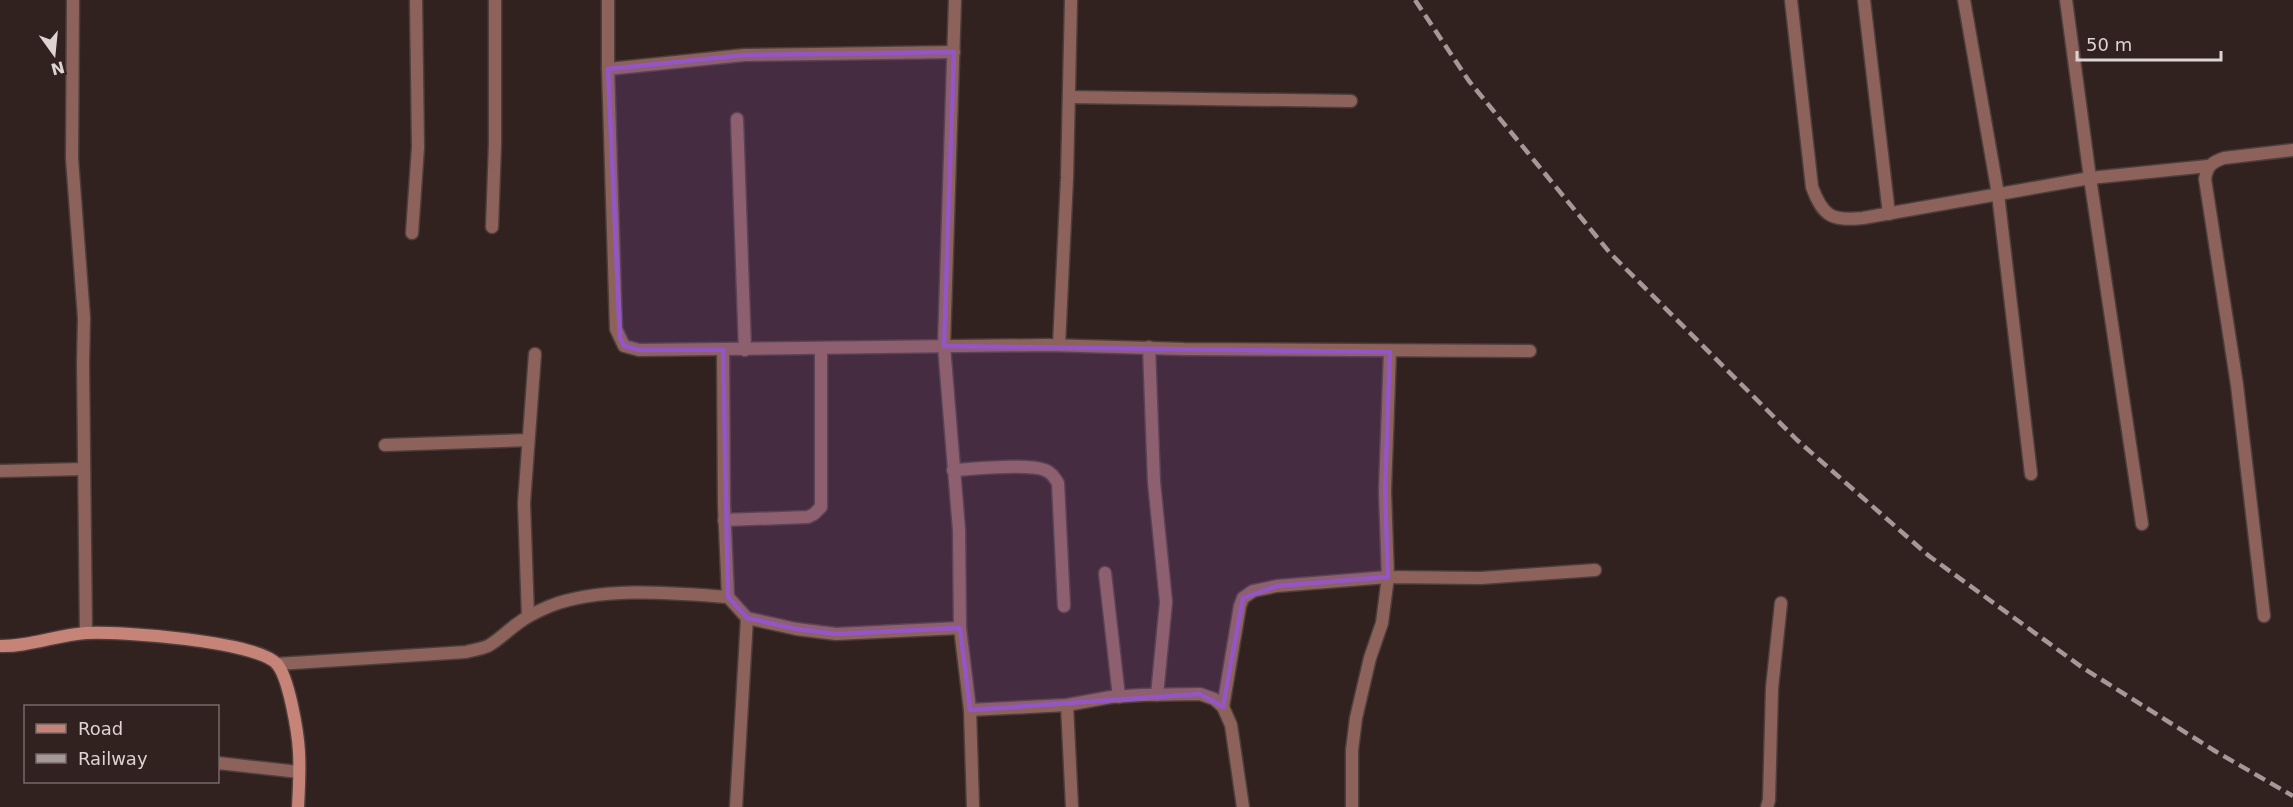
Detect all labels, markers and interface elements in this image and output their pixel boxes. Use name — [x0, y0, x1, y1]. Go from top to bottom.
north arrow — [24, 24, 84, 84]
scale bar — [2077, 24, 2221, 62]
text: 50 m — [2086, 34, 2132, 55]
text: N — [49, 57, 67, 79]
legend — [24, 705, 219, 783]
text: Road — [78, 718, 123, 739]
text: Railway — [78, 748, 148, 769]

